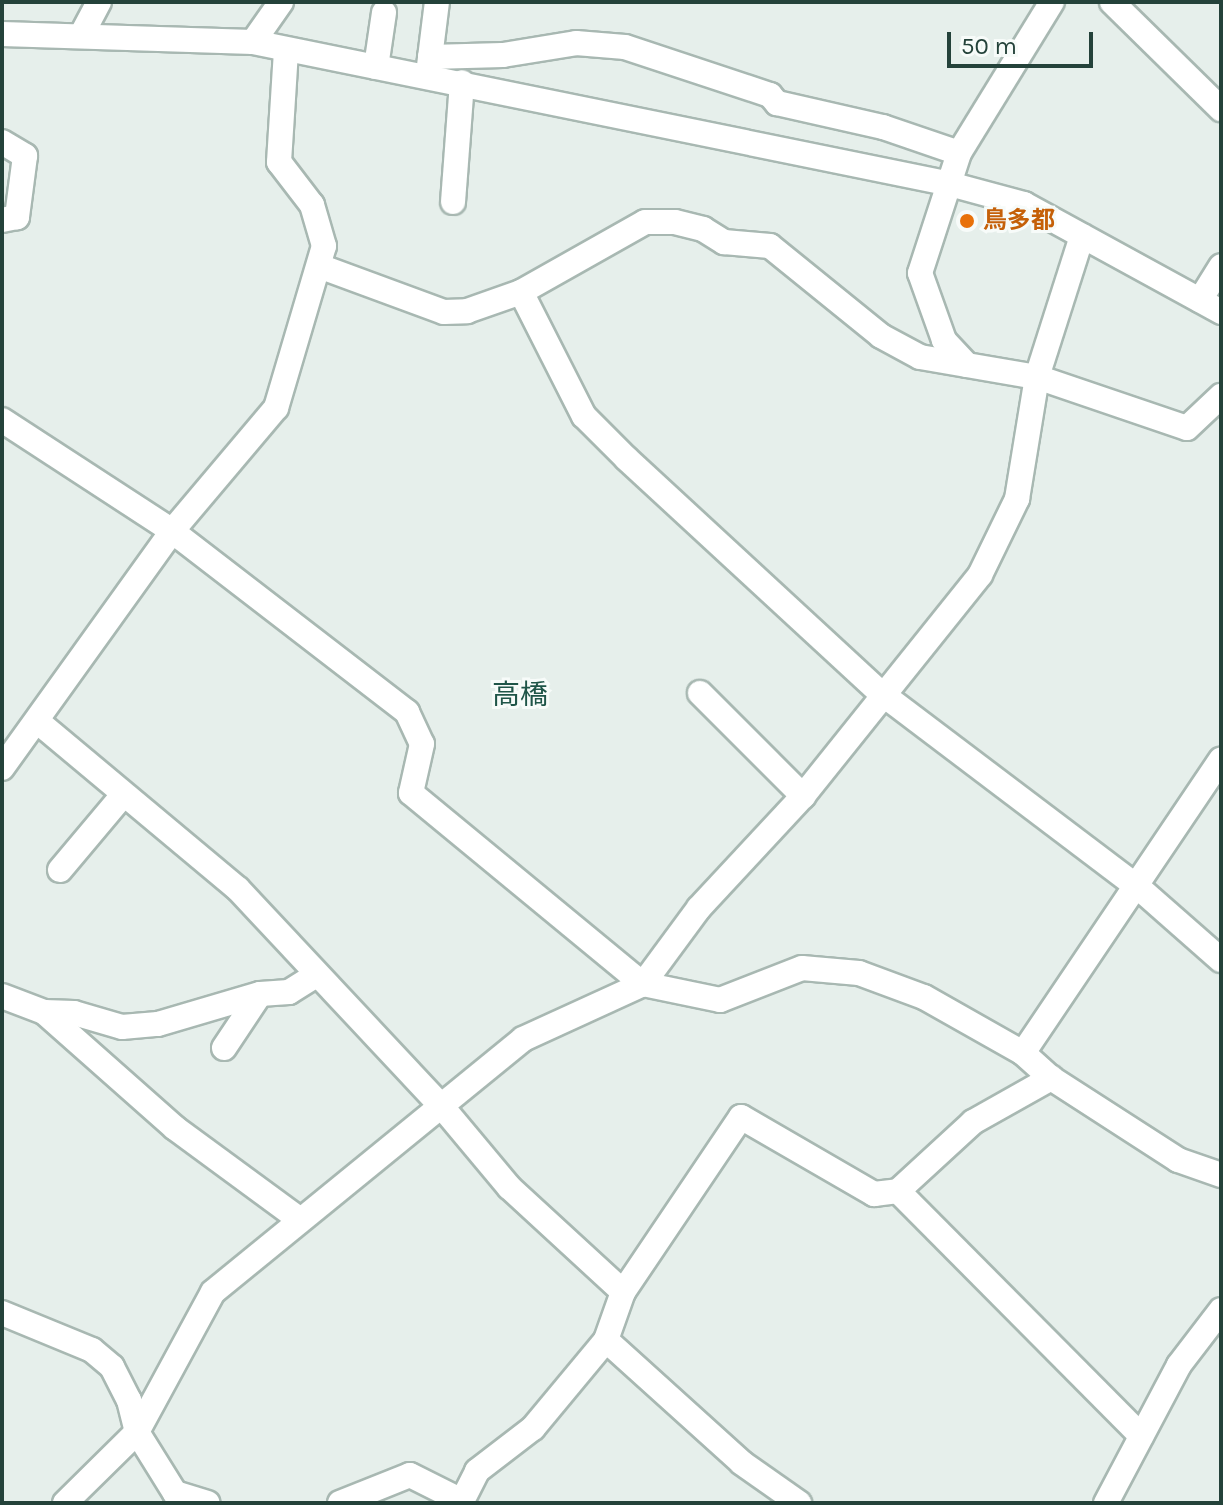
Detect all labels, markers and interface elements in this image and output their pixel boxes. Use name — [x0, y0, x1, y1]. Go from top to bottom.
scale bar — [951, 16, 1097, 66]
text: 50 m — [961, 32, 1017, 60]
place label: 鳥多都 — [983, 207, 1055, 235]
marker: 鳥多都 — [958, 212, 976, 230]
district label: 高橋 — [492, 678, 548, 712]

